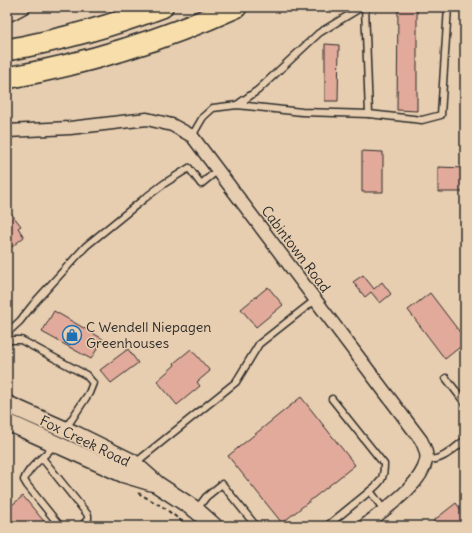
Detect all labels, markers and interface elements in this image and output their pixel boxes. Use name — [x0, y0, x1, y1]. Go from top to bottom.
street label: Cabintown Road — [258, 202, 334, 296]
place label: C Wendell Niepagen Greenhouses — [86, 318, 211, 352]
shop icon: C Wendell Niepagen Greenhouses — [61, 324, 83, 346]
street label: Fox Creek Road — [37, 411, 133, 471]

